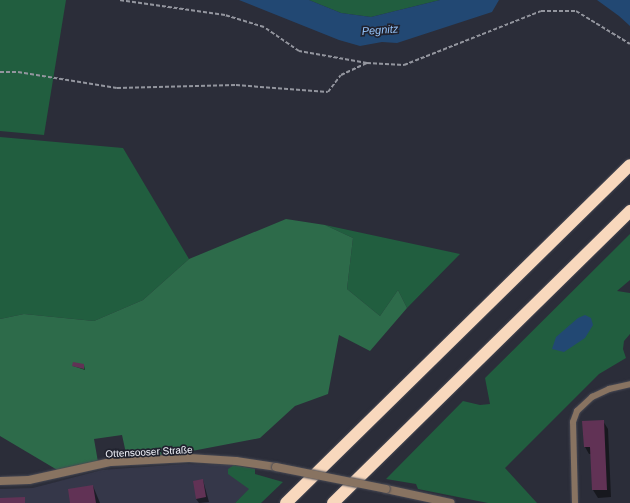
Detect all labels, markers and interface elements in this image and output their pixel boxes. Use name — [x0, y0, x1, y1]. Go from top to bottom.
water label: Pegnitz — [361, 22, 399, 38]
street label: Ottensooser Straße — [105, 444, 193, 460]

